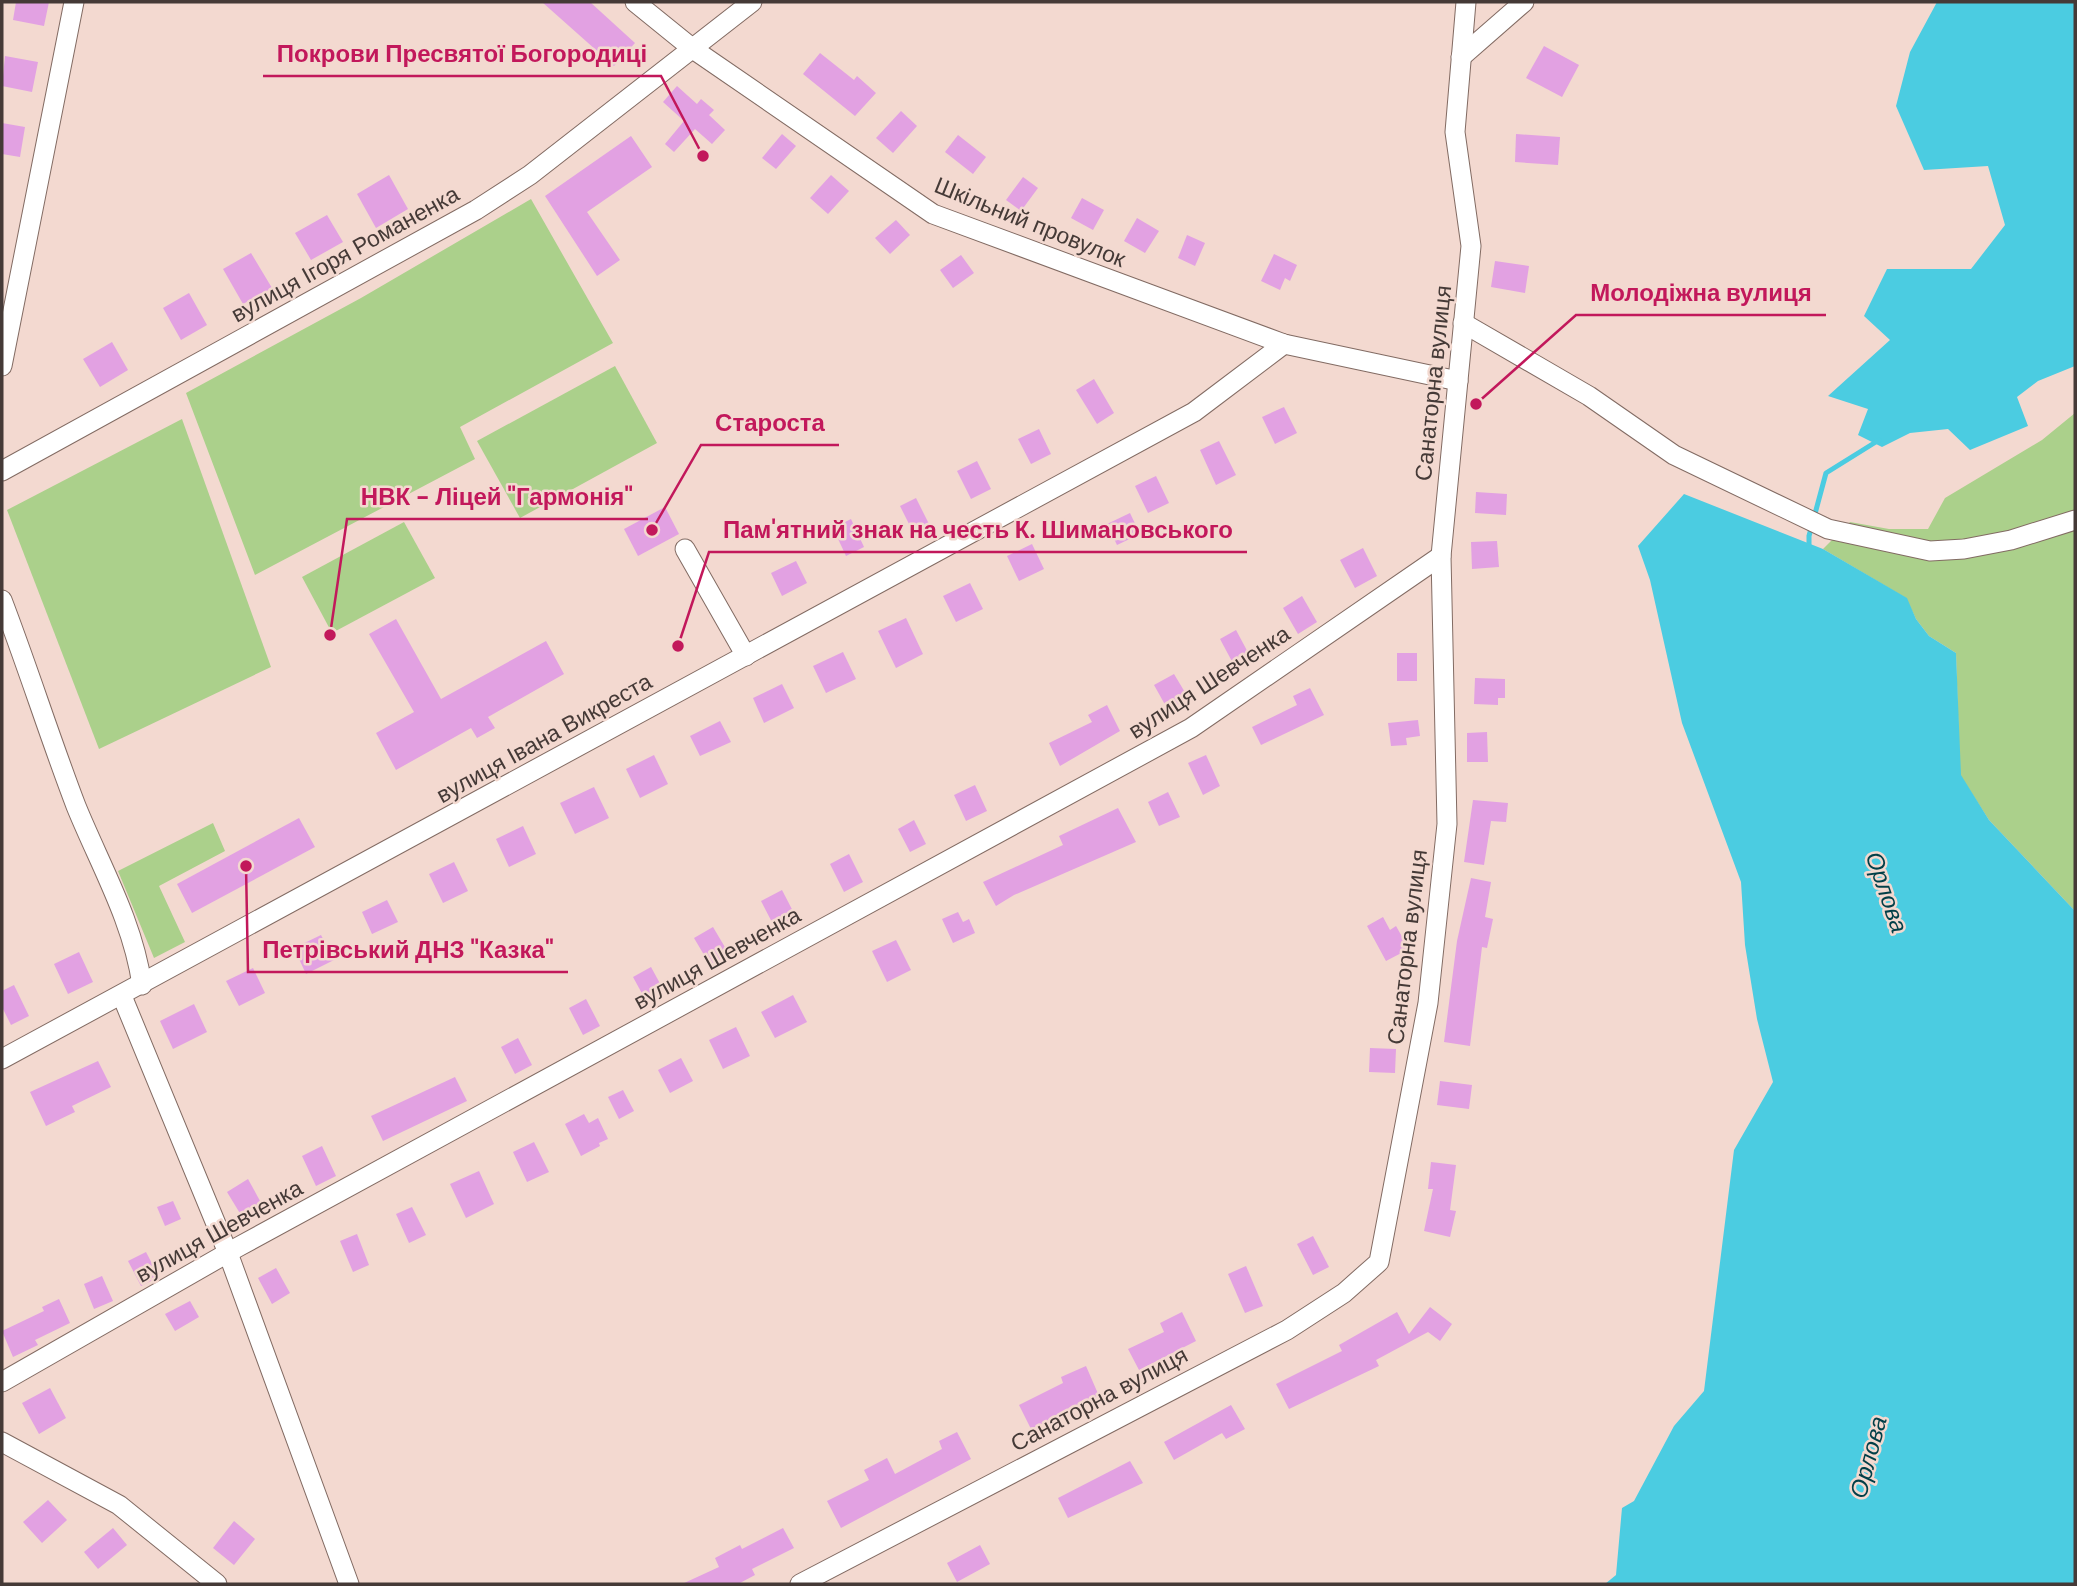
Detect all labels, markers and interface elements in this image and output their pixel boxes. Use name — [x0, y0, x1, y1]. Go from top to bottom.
callout: Покрови Пресвятої Богородиці — [263, 31, 661, 76]
text: Покрови Пресвятої Богородиці — [277, 38, 647, 69]
street label: Шкільний провулок — [930, 170, 1131, 274]
street label: вулиця Ігоря Романенка — [226, 179, 464, 329]
callout: Молодіжна вулиця — [1576, 270, 1826, 315]
text: Молодіжна вулиця — [1590, 277, 1812, 308]
street label: Санаторна вулиця — [1408, 284, 1458, 482]
callout: Староста — [701, 400, 839, 445]
text: Староста — [715, 407, 826, 438]
callout: НВК - Ліцей "Гармонія" — [347, 474, 648, 519]
text: НВК - Ліцей "Гармонія" — [361, 481, 633, 512]
callout: Пам'ятний знак на честь К. Шимановського — [709, 507, 1247, 552]
text: Пам'ятний знак на честь К. Шимановського — [723, 514, 1233, 545]
street label: вулиця Шевченка — [1123, 618, 1296, 745]
street label: вулиця Івана Викреста — [431, 666, 657, 810]
water label: Орлова — [1859, 847, 1915, 937]
street label: Санаторна вулиця — [1380, 848, 1434, 1046]
street label: вулиця Шевченка — [628, 900, 806, 1016]
callout: Петрівський ДНЗ "Казка" — [248, 927, 568, 972]
text: Петрівський ДНЗ "Казка" — [262, 934, 554, 965]
street label: вулиця Шевченка — [130, 1173, 308, 1289]
street label: Санаторна вулиця — [1005, 1340, 1193, 1458]
water label: Орлова — [1842, 1413, 1894, 1501]

